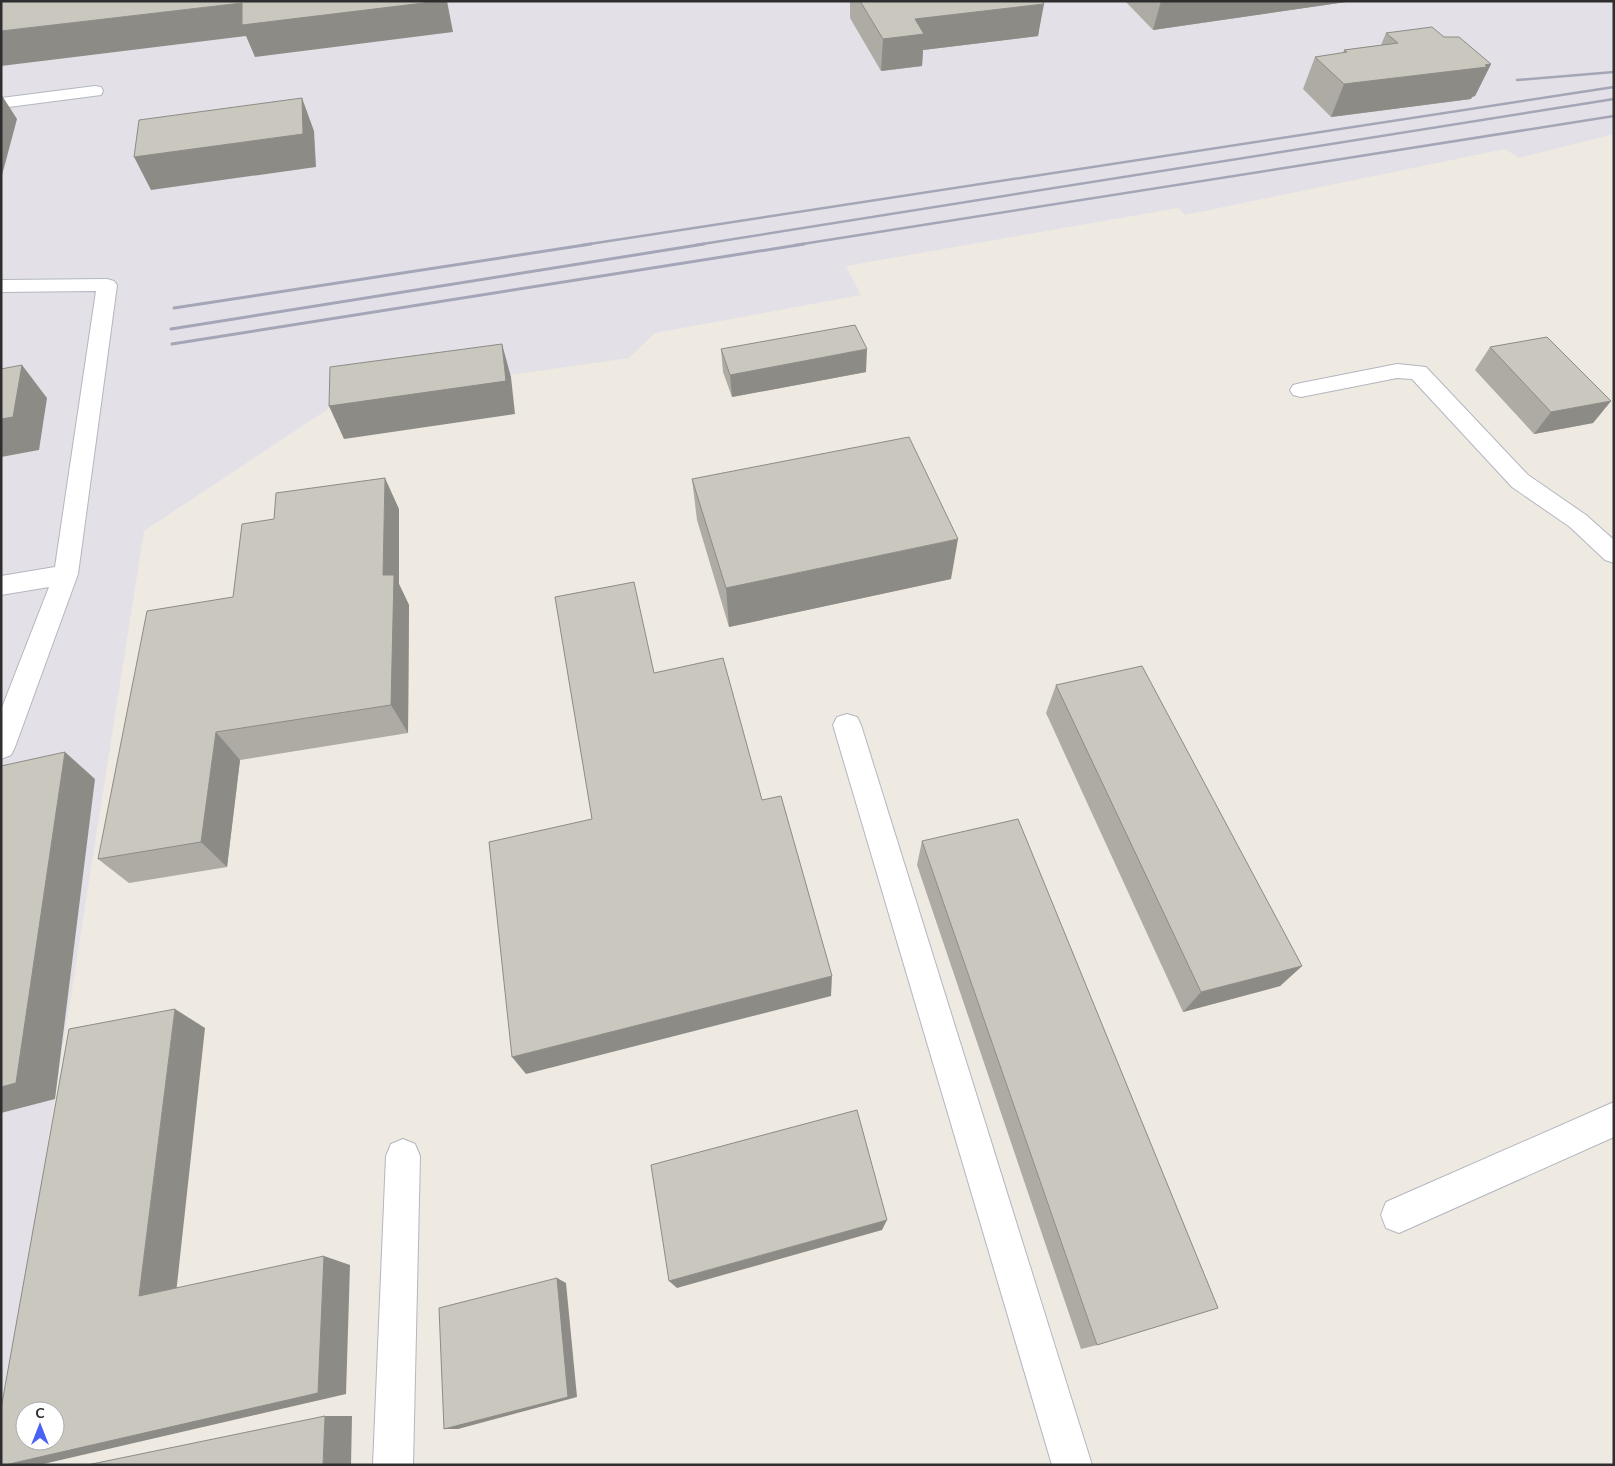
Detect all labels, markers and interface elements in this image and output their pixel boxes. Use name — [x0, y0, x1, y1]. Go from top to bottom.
north arrow — [15, 1401, 65, 1451]
text: С — [35, 1404, 45, 1423]

